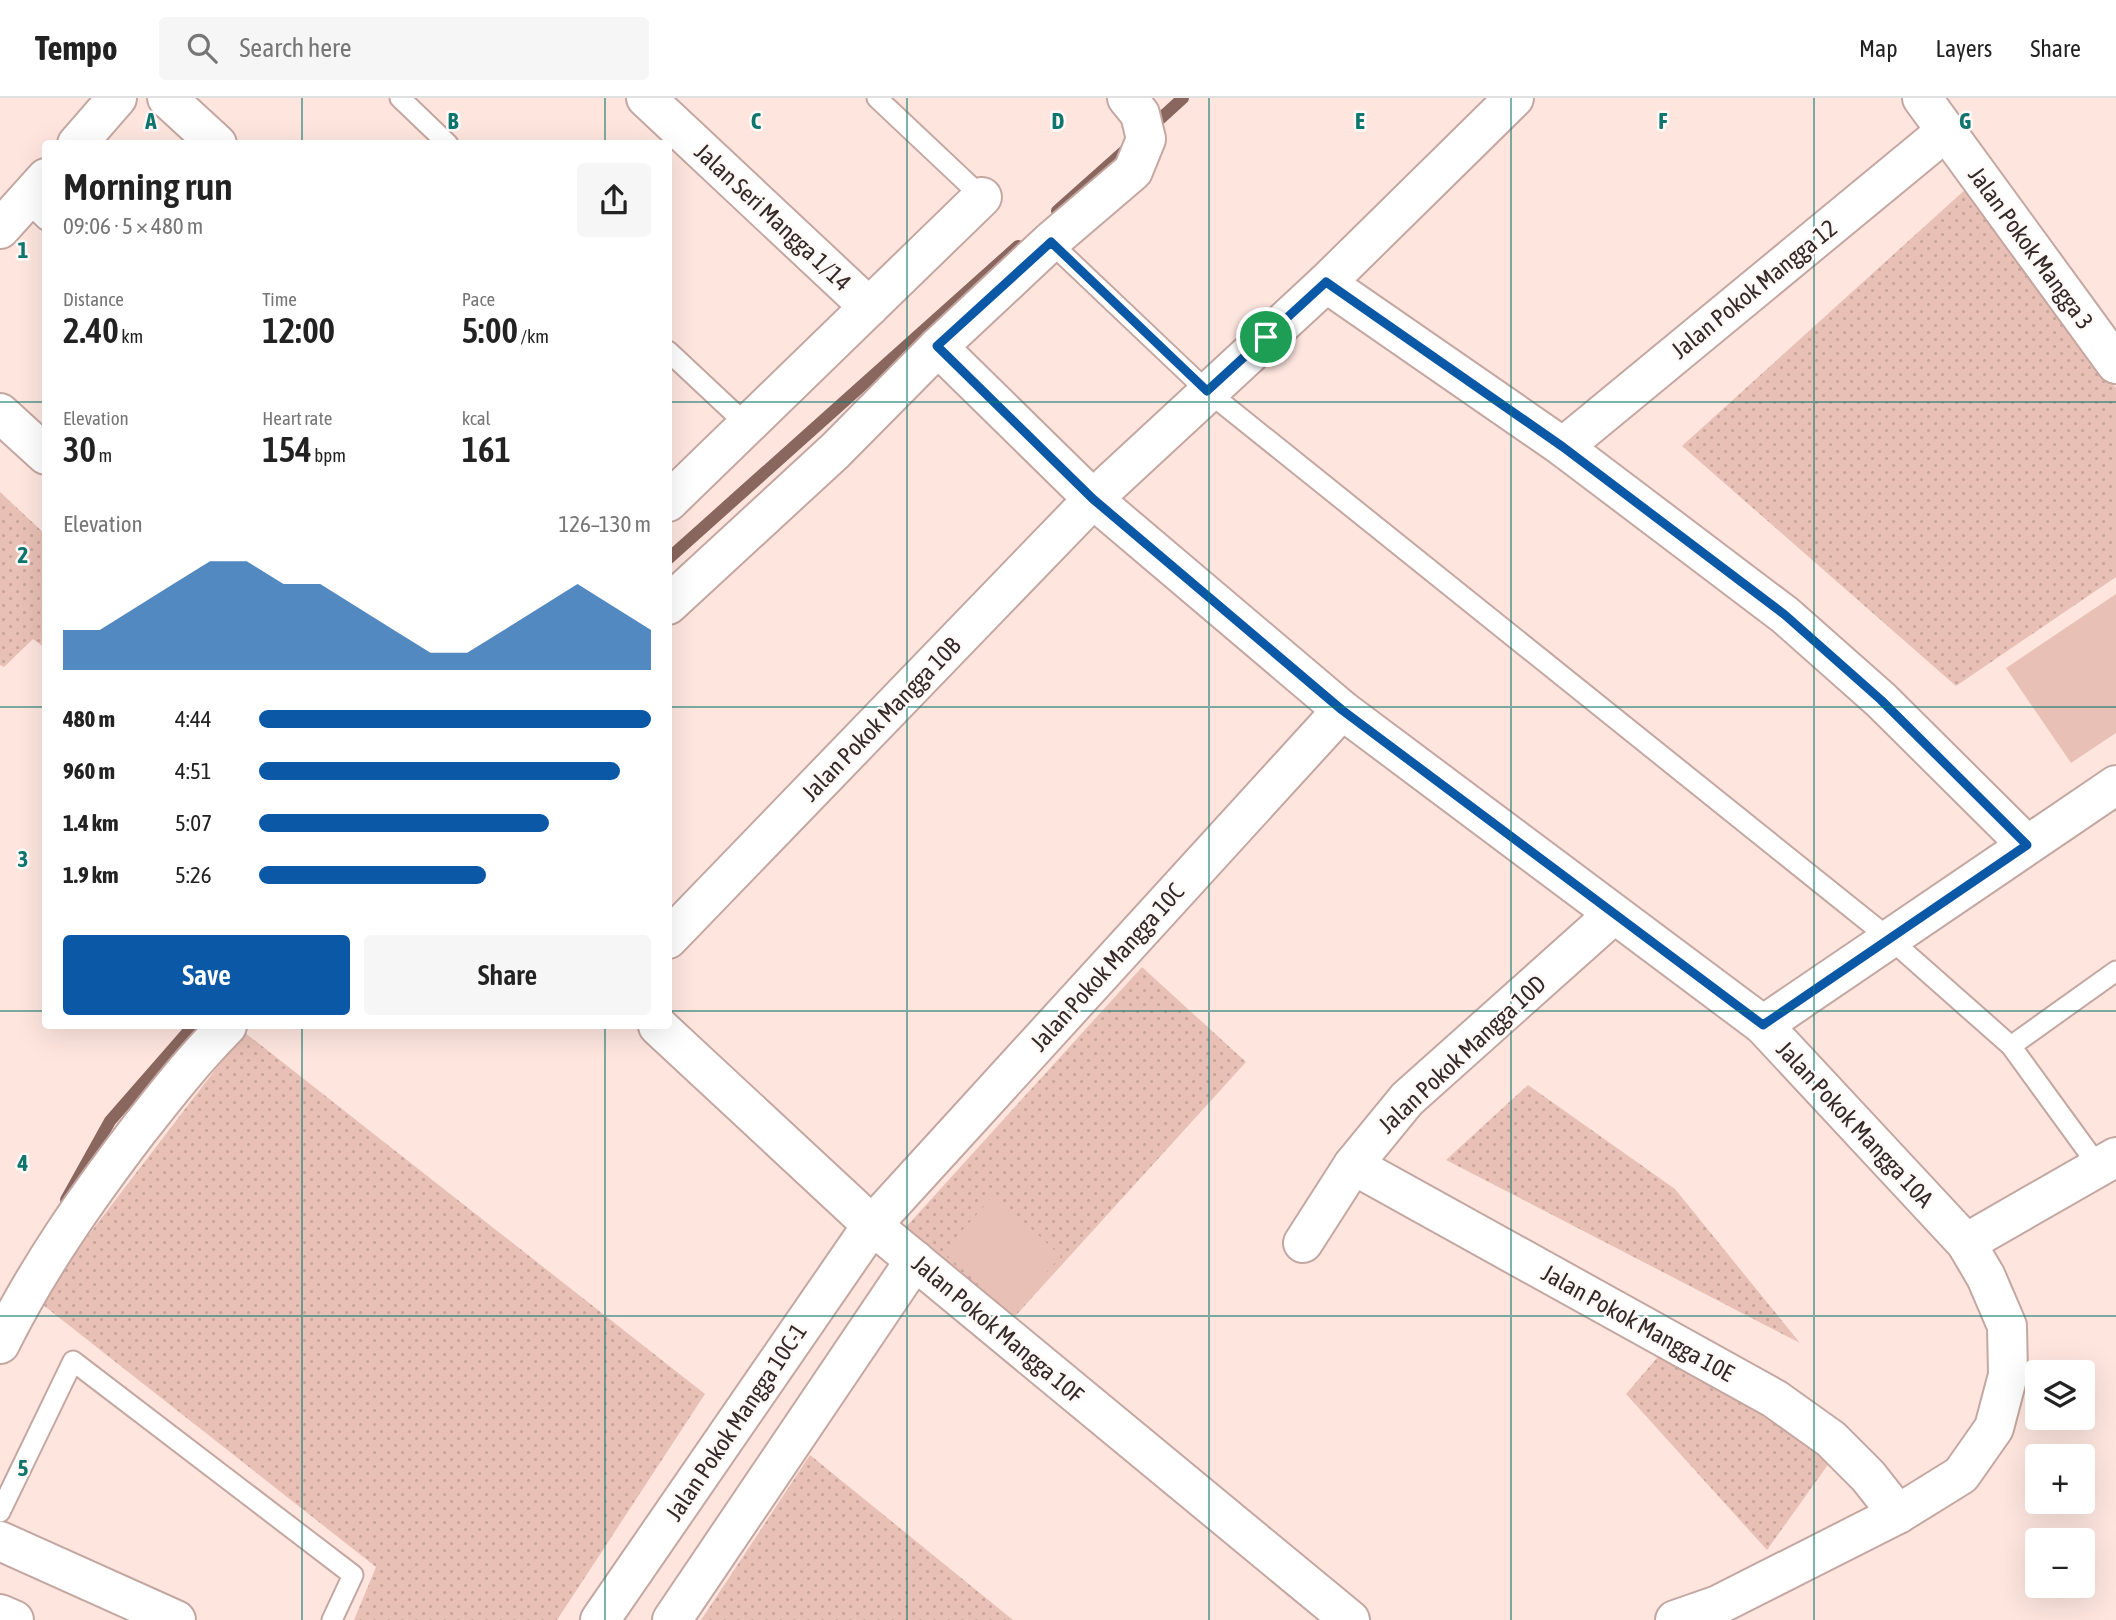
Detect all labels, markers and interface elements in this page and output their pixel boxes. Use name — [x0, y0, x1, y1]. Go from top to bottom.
search box — [159, 17, 649, 80]
text: Tempo — [35, 29, 117, 67]
icon: search — [183, 29, 221, 67]
text: Search here — [239, 33, 352, 63]
text: Map — [1859, 35, 1898, 62]
text: Layers — [1936, 35, 1992, 62]
text: Share — [2030, 35, 2081, 62]
text: A — [144, 108, 157, 134]
text: B — [448, 108, 459, 134]
text: C — [751, 108, 762, 134]
text: D — [1052, 108, 1065, 134]
text: E — [1355, 108, 1365, 134]
text: F — [1658, 108, 1668, 134]
text: G — [1959, 108, 1971, 134]
street label: Jalan Seri Mangga 1/14 — [690, 138, 856, 296]
street label: Jalan Pokok Mangga 3 — [1963, 162, 2099, 334]
button: share — [577, 163, 651, 237]
text: Morning run — [63, 165, 233, 208]
text: 09:06 · 5 × 480 m — [63, 213, 203, 239]
street label: Jalan Pokok Mangga 12 — [1666, 214, 1842, 364]
text: 1 — [18, 237, 29, 263]
text: Distance — [63, 288, 124, 310]
text: Time — [262, 288, 297, 310]
text: Pace — [462, 288, 495, 310]
pin — [1236, 307, 1296, 367]
text: 2.40 — [63, 310, 119, 350]
text: 12:00 — [262, 310, 335, 350]
text: 5:00 — [462, 310, 518, 350]
icon: arrive — [1247, 318, 1285, 356]
text: km — [119, 325, 143, 347]
text: /km — [518, 325, 549, 347]
text: Elevation — [63, 407, 129, 429]
text: Heart rate — [262, 407, 332, 429]
text: kcal — [462, 407, 491, 429]
text: 30 — [63, 429, 96, 469]
text: 154 — [262, 429, 312, 469]
text: 161 — [462, 429, 511, 469]
text: m — [96, 444, 112, 466]
text: bpm — [312, 444, 346, 466]
text: Elevation — [63, 511, 143, 537]
text: 126–130 m — [558, 511, 651, 537]
text: 2 — [18, 542, 28, 568]
street label: Jalan Pokok Mangga 10B — [796, 631, 966, 806]
text: 480 m — [63, 706, 115, 732]
text: 4:44 — [175, 706, 212, 732]
text: 960 m — [63, 758, 115, 784]
text: 4:51 — [175, 758, 212, 784]
text: 1.4 km — [63, 810, 119, 836]
text: 5:07 — [175, 810, 212, 836]
text: 3 — [18, 846, 28, 872]
text: 1.9 km — [63, 862, 119, 888]
text: 5:26 — [175, 862, 212, 888]
street label: Jalan Pokok Mangga 10C — [1025, 878, 1189, 1056]
button: Save — [63, 935, 350, 1015]
button: Share — [364, 935, 651, 1015]
street label: Jalan Pokok Mangga 10D — [1373, 970, 1551, 1138]
street label: Jalan Pokok Mangga 10A — [1771, 1036, 1939, 1213]
text: 4 — [17, 1150, 29, 1176]
street label: Jalan Pokok Mangga 10F — [907, 1250, 1089, 1408]
street label: Jalan Pokok Mangga 10E — [1537, 1259, 1739, 1387]
street label: Jalan Pokok Mangga 10C-1 — [660, 1318, 812, 1526]
map controls — [2025, 1360, 2095, 1598]
button: layers — [2025, 1360, 2095, 1430]
button: + — [2025, 1444, 2095, 1514]
text: 5 — [18, 1455, 29, 1481]
button: − — [2025, 1528, 2095, 1598]

